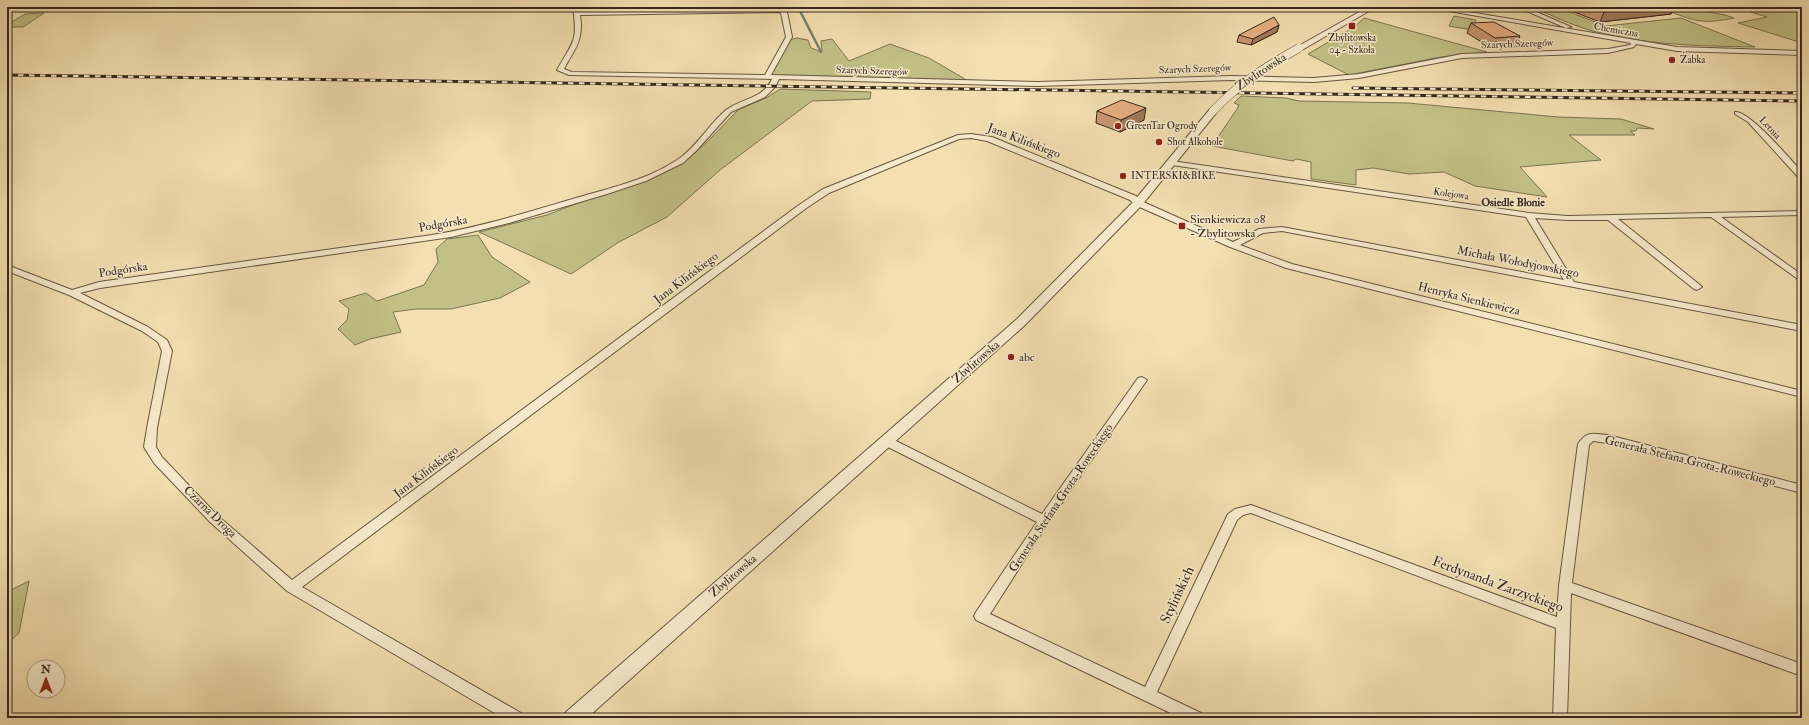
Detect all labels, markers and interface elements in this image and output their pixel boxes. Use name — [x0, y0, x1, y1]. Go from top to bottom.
street label: Chemiczna — [1593, 20, 1640, 40]
marker: Zbylitowska 04 - Szkoła — [1347, 21, 1357, 31]
place label: Zbylitowska 04 - Szkoła — [1328, 32, 1377, 56]
street label: Szarych Szeregów — [1481, 37, 1554, 52]
street label: Zbylitowska — [1233, 49, 1290, 94]
place label: Żabka — [1680, 51, 1706, 66]
marker: Żabka — [1667, 55, 1677, 65]
street label: Szarych Szeregów — [1159, 62, 1232, 77]
street label: Szarych Szeregów — [836, 64, 909, 79]
street label: Letnia — [1757, 114, 1784, 143]
street label: Jana Kilińskiego — [984, 120, 1063, 162]
place label: GreenTar Ogrody — [1126, 120, 1198, 133]
marker: GreenTar Ogrody — [1113, 121, 1123, 131]
place label: Shot Alkohole — [1167, 136, 1223, 148]
marker: Shot Alkohole — [1154, 137, 1164, 147]
place label: INTERSKI&BIKE — [1131, 170, 1216, 182]
marker: INTERSKI&BIKE — [1118, 171, 1128, 181]
street label: Kolejowa — [1432, 186, 1470, 204]
district label: Osiedle Błonie — [1481, 196, 1545, 209]
street label: Podgórska — [417, 212, 470, 236]
place label: Sienkiewicza 08 - Zbylitowska — [1190, 212, 1266, 241]
marker: Sienkiewicza 08 - Zbylitowska — [1177, 221, 1187, 231]
street label: Michała Wołodyjowskiego — [1456, 243, 1580, 281]
street label: Jana Kilińskiego — [650, 249, 721, 308]
street label: Podgórska — [98, 259, 150, 281]
street label: Henryka Sienkiewicza — [1416, 279, 1523, 319]
street label: Zbylitowska — [949, 337, 1004, 387]
place label: abc — [1019, 350, 1035, 365]
marker: abc — [1006, 352, 1016, 362]
street label: Generała Stefana Grota-Roweckiego — [1006, 421, 1116, 575]
street label: Generała Stefana Grota-Roweckiego — [1603, 433, 1777, 490]
street label: Jana Kilińskiego — [390, 443, 461, 502]
street label: Czarna Droga — [180, 483, 241, 542]
street label: Zbylitowska — [706, 551, 761, 601]
street label: Ferdynanda Zarzyckiego — [1430, 552, 1566, 617]
street label: Stylińskich — [1156, 563, 1199, 627]
north arrow — [26, 659, 66, 699]
text: N — [40, 663, 52, 676]

